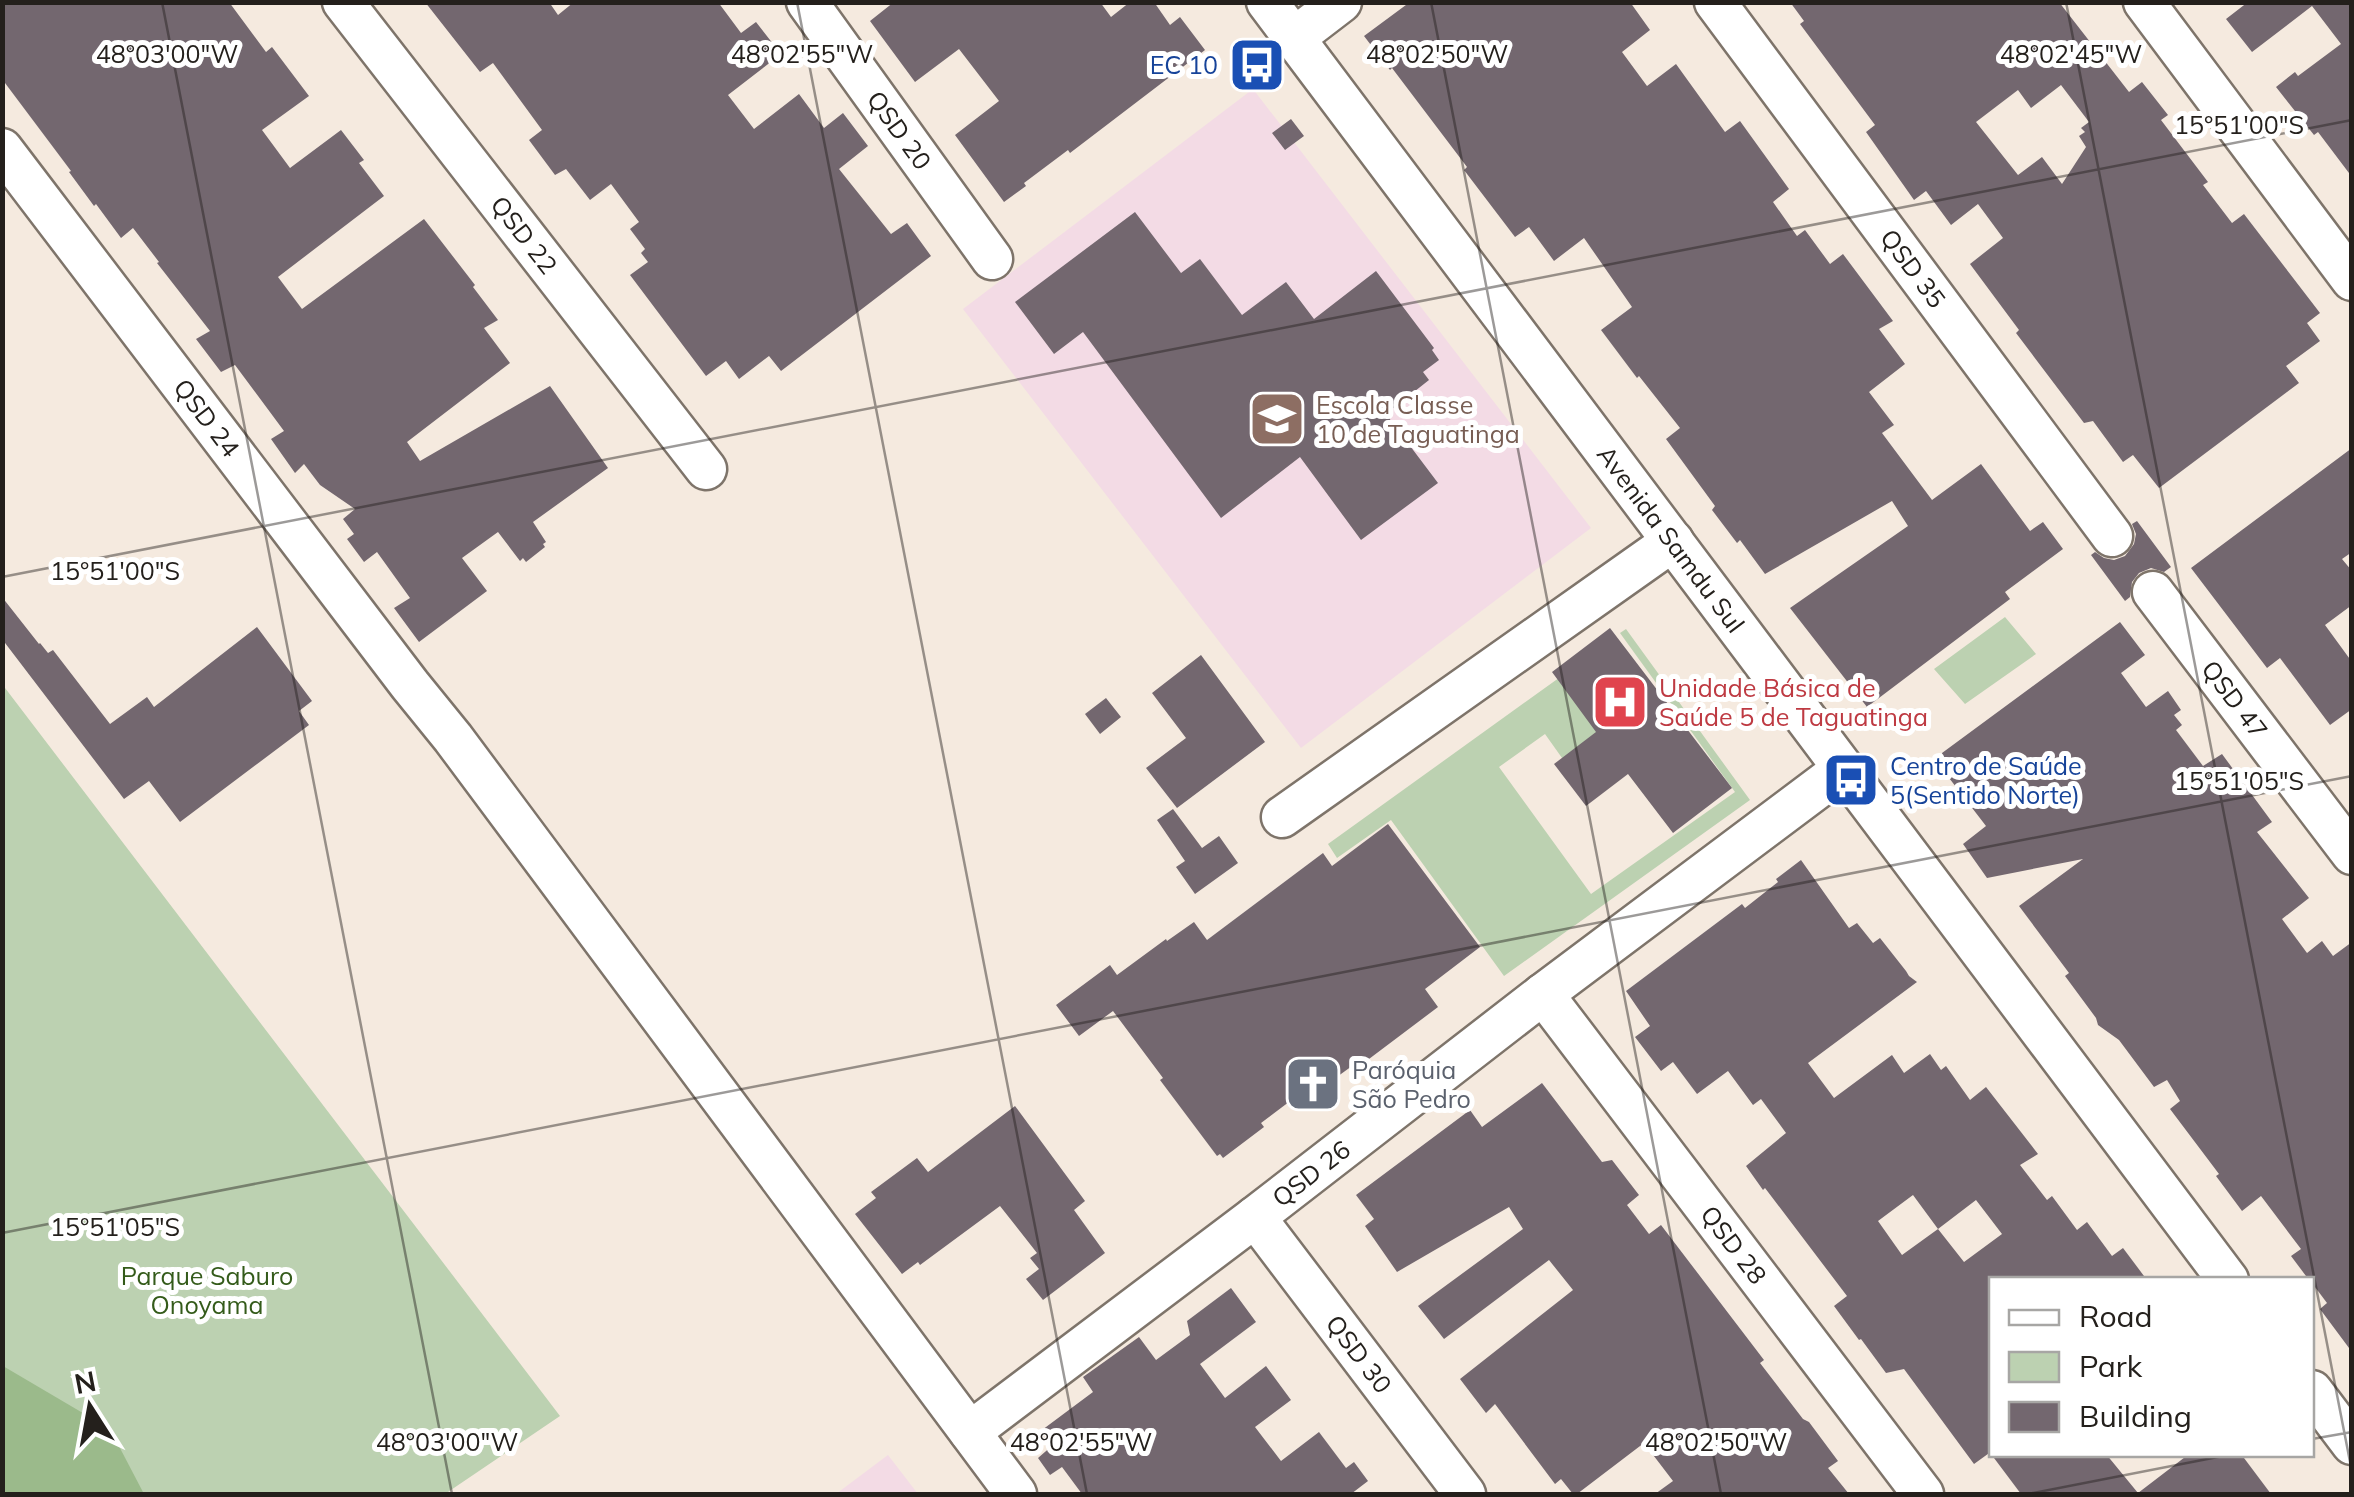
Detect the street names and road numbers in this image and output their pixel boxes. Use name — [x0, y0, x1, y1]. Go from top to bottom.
street label: QSD 20 — [861, 84, 939, 176]
street label: QSD 22 — [485, 190, 564, 280]
street label: QSD 35 — [1874, 223, 1953, 314]
street label: QSD 24 — [167, 372, 247, 463]
street label: Avenida Samdu Sul — [1591, 439, 1752, 638]
street label: QSD 47 — [2195, 654, 2275, 744]
street label: QSD 26 — [1266, 1133, 1356, 1213]
street label: QSD 28 — [1694, 1199, 1774, 1290]
street label: QSD 30 — [1320, 1308, 1399, 1399]

